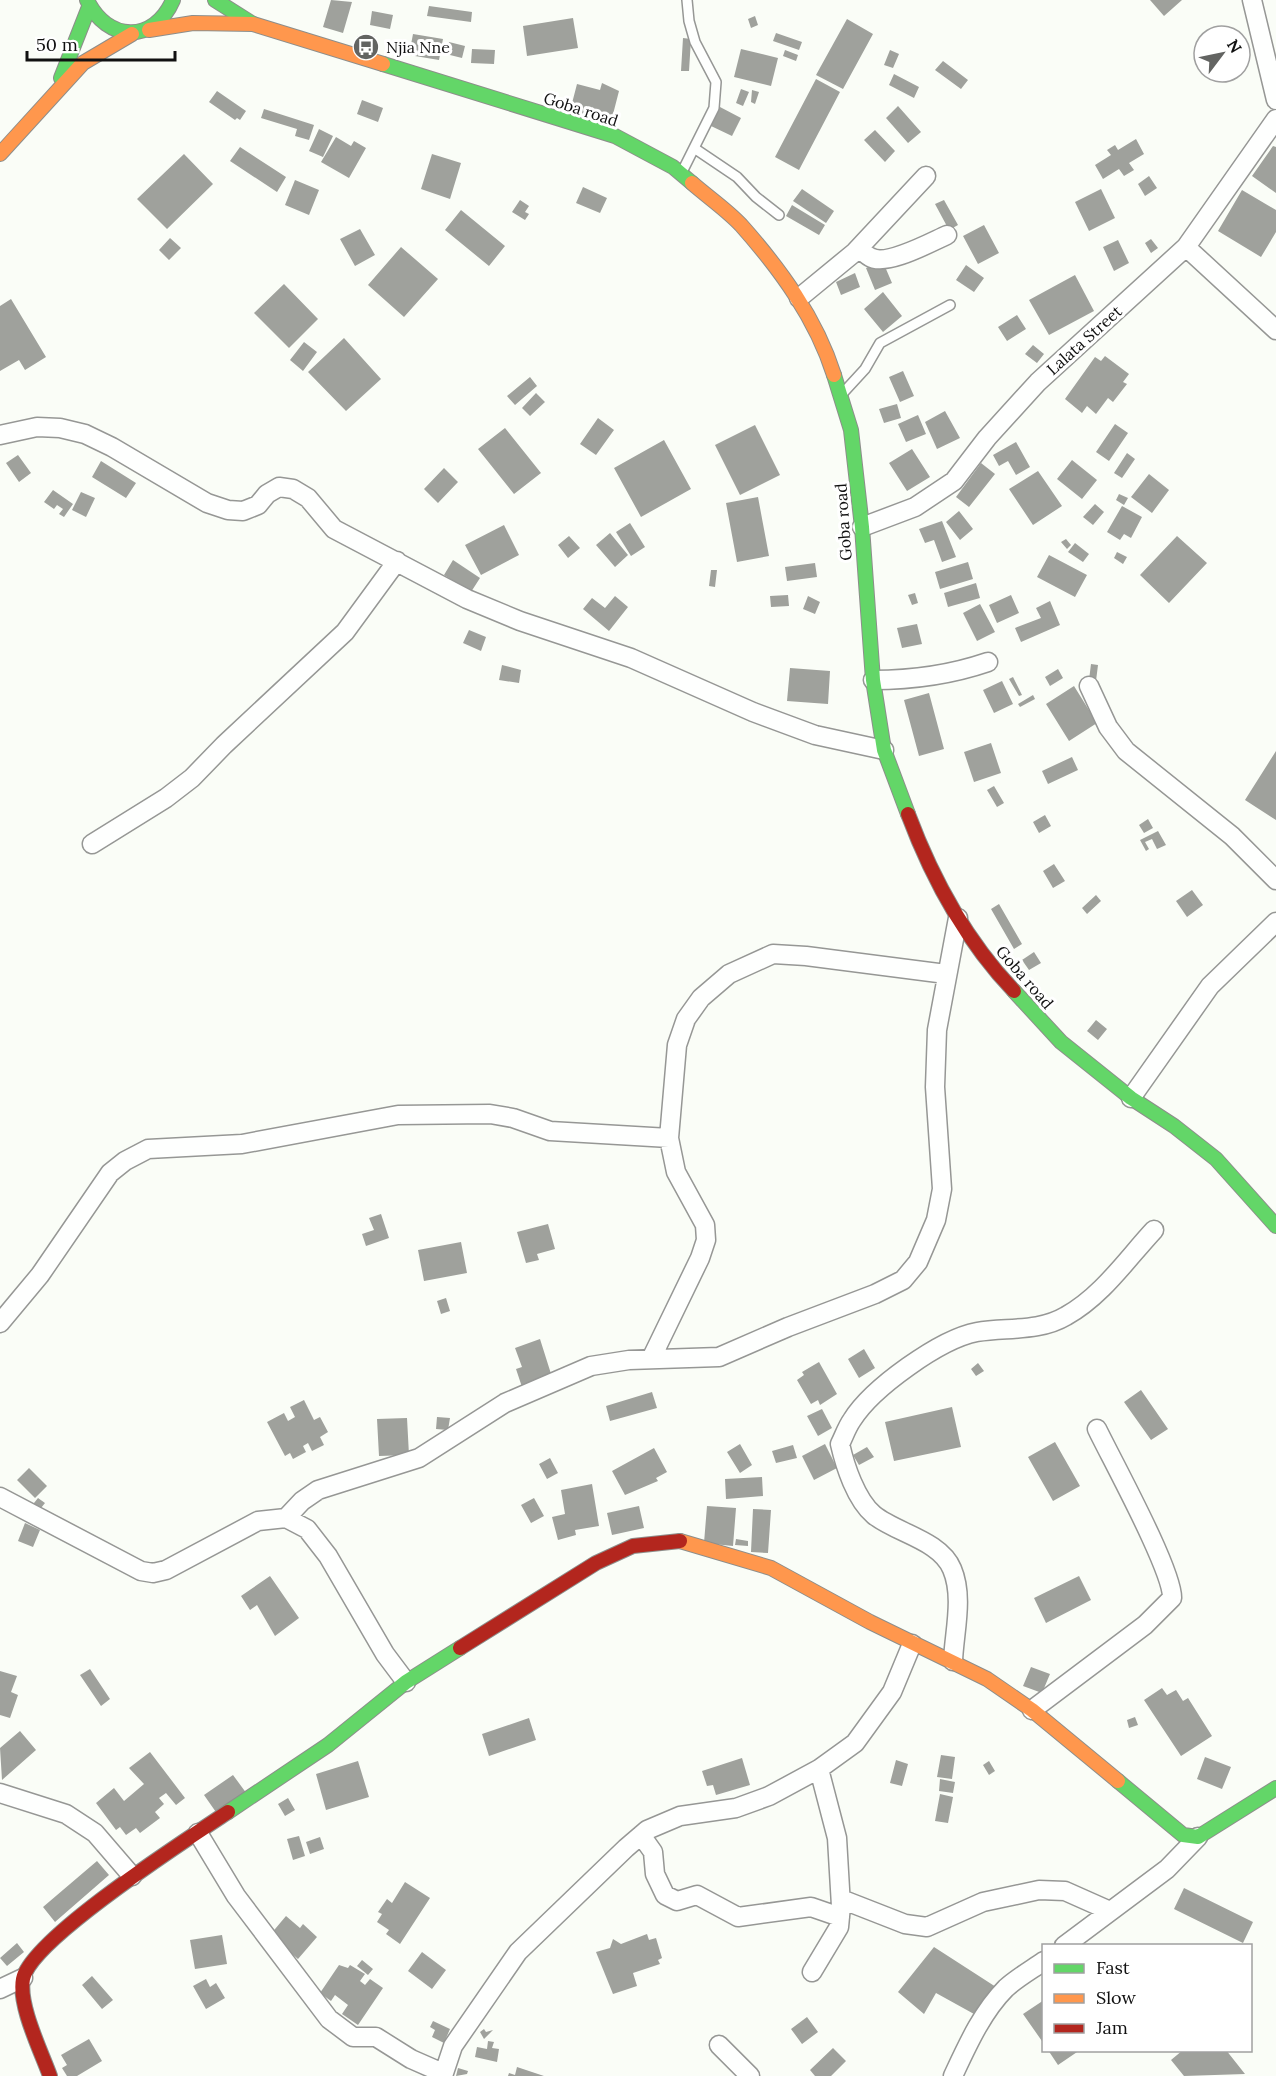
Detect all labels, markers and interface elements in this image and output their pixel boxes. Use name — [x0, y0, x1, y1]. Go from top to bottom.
scale bar — [27, 24, 176, 62]
north arrow — [1192, 24, 1252, 84]
bus stop icon: Njia Nne — [351, 32, 381, 62]
text: 50 m — [36, 33, 78, 56]
text: N — [1223, 36, 1246, 57]
place label: Njia Nne — [386, 37, 450, 57]
street label: Goba road — [541, 88, 621, 131]
street label: Lalata Street — [1042, 300, 1126, 379]
street label: Goba road — [830, 482, 856, 561]
street label: Goba road — [992, 941, 1058, 1013]
legend — [1042, 1944, 1252, 2052]
text: Fast — [1096, 1956, 1130, 1979]
text: Slow — [1096, 1986, 1136, 2009]
text: Jam — [1095, 2016, 1128, 2039]

